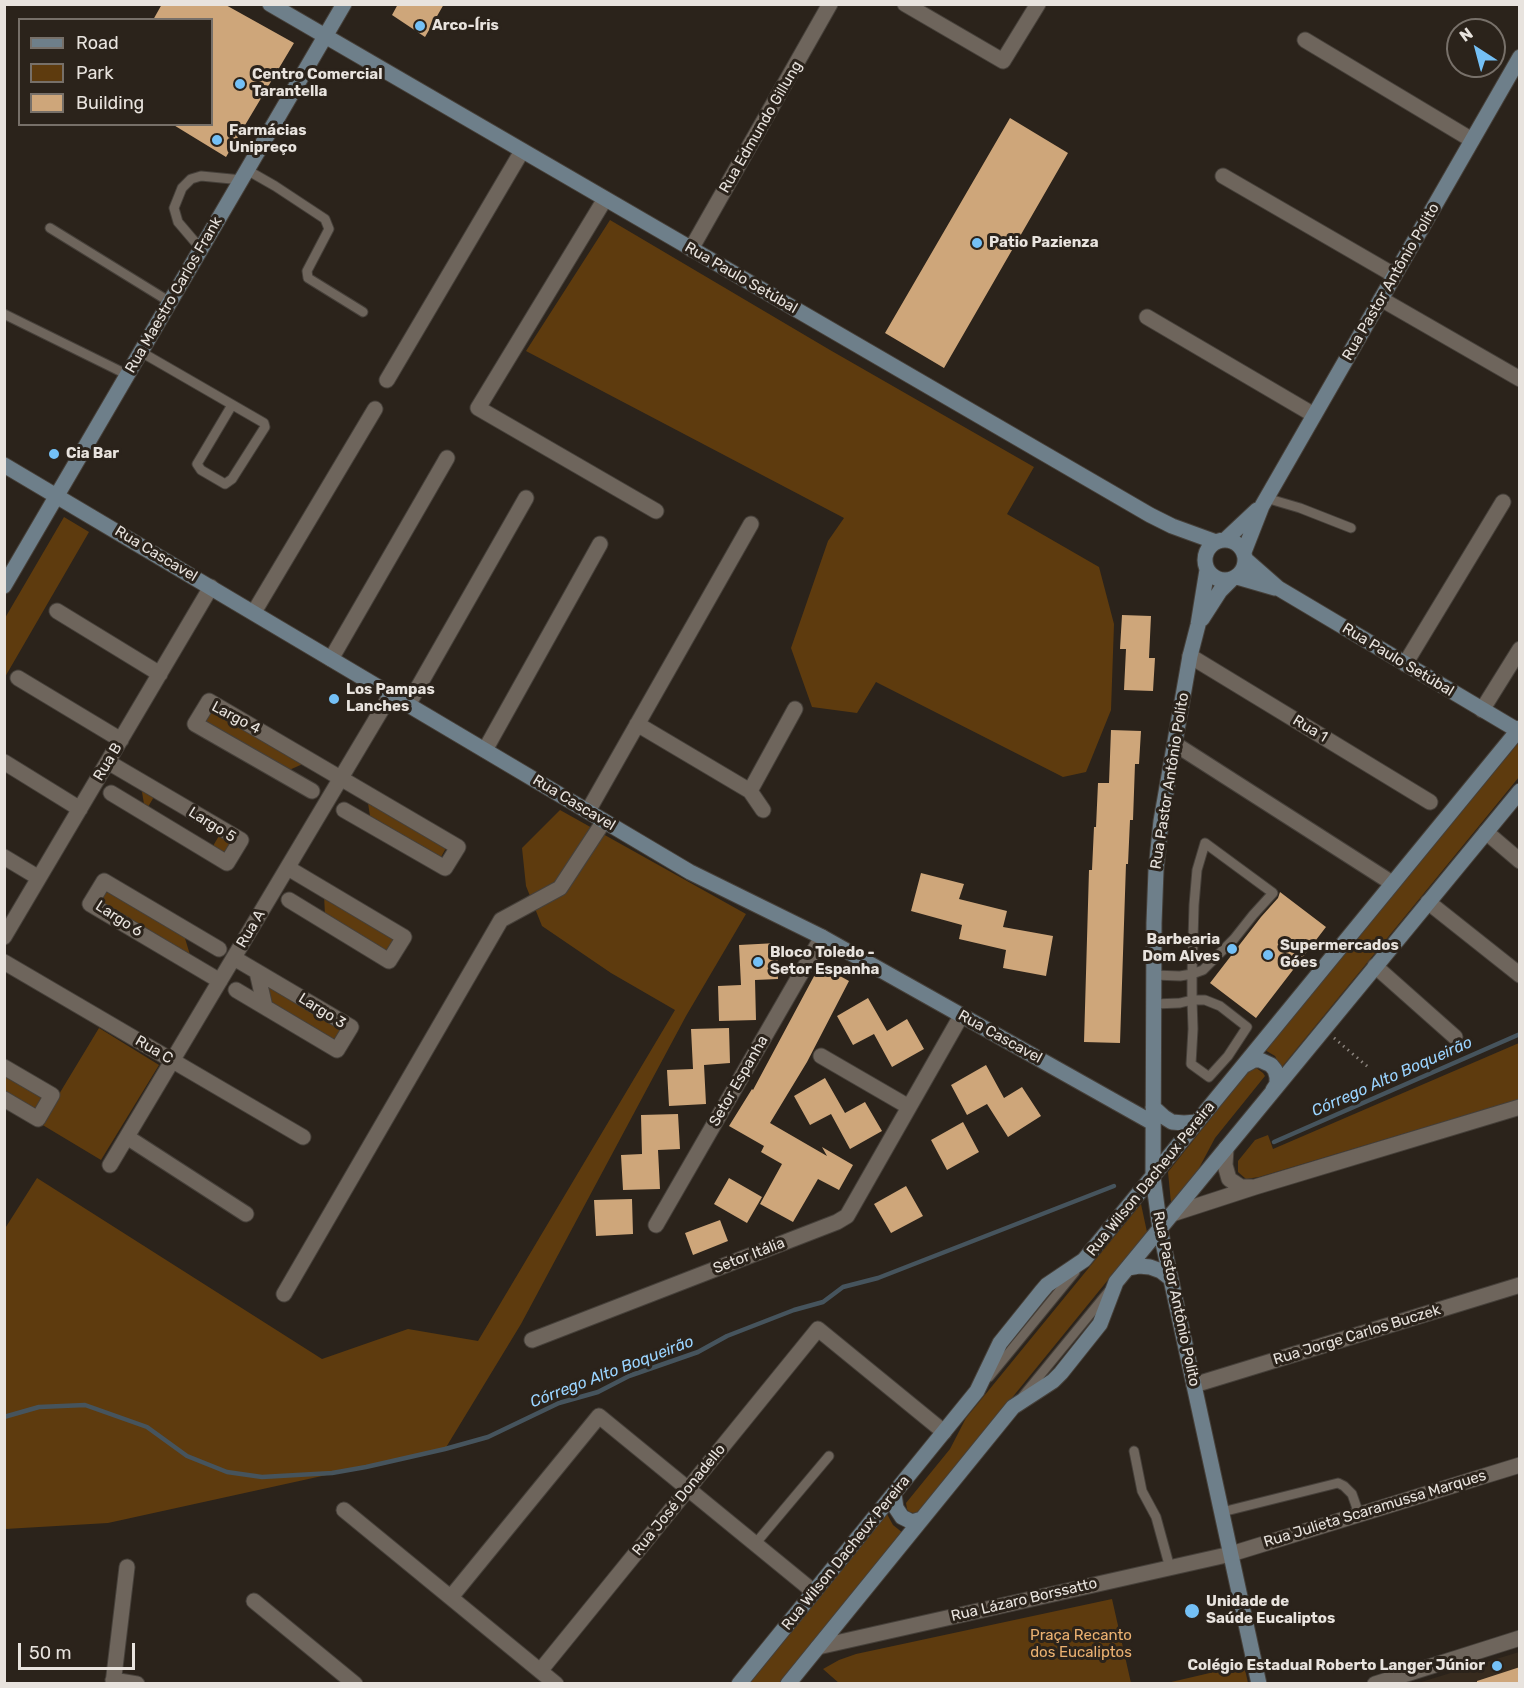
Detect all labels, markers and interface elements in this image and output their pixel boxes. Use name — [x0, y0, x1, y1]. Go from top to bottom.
place label: Arco-Íris — [432, 17, 499, 35]
legend — [18, 18, 213, 126]
north arrow — [1446, 18, 1506, 78]
marker: Arco-Íris — [413, 19, 427, 33]
text: N — [1456, 24, 1477, 46]
text: Road — [76, 32, 119, 54]
street label: Rua Edmundo Gillung — [716, 58, 806, 196]
text: Park — [76, 62, 113, 84]
place label: Centro Comercial Tarantella — [252, 66, 382, 101]
marker: Centro Comercial Tarantella — [233, 77, 247, 91]
text: Building — [76, 92, 144, 114]
place label: Farmácias Unipreço — [229, 122, 306, 157]
marker: Farmácias Unipreço — [210, 133, 224, 147]
street label: Rua Pastor Antônio Polito — [1339, 200, 1443, 364]
street label: Rua Maestro Carlos Frank — [122, 214, 226, 376]
place label: Patio Pazienza — [989, 234, 1099, 252]
marker: Patio Pazienza — [970, 236, 984, 250]
street label: Rua Paulo Setúbal — [682, 238, 800, 318]
place label: Cia Bar — [66, 445, 119, 463]
marker: Cia Bar — [47, 447, 61, 461]
street label: Rua Cascavel — [111, 522, 201, 586]
street label: Rua Paulo Setúbal — [1339, 620, 1457, 700]
place label: Los Pampas Lanches — [346, 681, 435, 716]
street label: Rua Pastor Antônio Polito — [1147, 691, 1193, 871]
marker: Los Pampas Lanches — [327, 692, 341, 706]
street label: Largo 4 — [208, 698, 264, 738]
street label: Rua 1 — [1289, 712, 1331, 746]
street label: Rua B — [90, 740, 126, 784]
street label: Rua Cascavel — [529, 771, 619, 835]
street label: Largo 5 — [185, 803, 239, 847]
street label: Largo 6 — [92, 897, 146, 941]
street label: Rua A — [233, 907, 269, 951]
place label: Barbearia Dom Alves — [1142, 931, 1220, 966]
place label: Supermercados Góes — [1280, 937, 1399, 972]
marker: Barbearia Dom Alves — [1225, 942, 1239, 956]
place label: Bloco Toledo - Setor Espanha — [770, 944, 879, 979]
marker: Supermercados Góes — [1261, 948, 1275, 962]
marker: Bloco Toledo - Setor Espanha — [751, 955, 765, 969]
street label: Largo 3 — [295, 989, 349, 1033]
street label: Rua Cascavel — [955, 1007, 1045, 1067]
street label: Rua C — [132, 1032, 176, 1068]
street label: Setor Espanha — [706, 1032, 772, 1130]
water label: Córrego Alto Boqueirão — [1309, 1033, 1475, 1121]
street label: Rua Wilson Dacheux Pereira — [1083, 1098, 1219, 1260]
street label: Rua Pastor Antônio Polito — [1149, 1210, 1203, 1388]
street label: Setor Itália — [711, 1234, 787, 1278]
street label: Rua Jorge Carlos Buczek — [1271, 1301, 1443, 1369]
water label: Córrego Alto Boqueirão — [527, 1332, 697, 1412]
street label: Rua José Donadello — [629, 1441, 729, 1559]
street label: Rua Julieta Scaramussa Marques — [1262, 1466, 1488, 1552]
street label: Rua Wilson Dacheux Pereira — [778, 1472, 914, 1634]
street label: Rua Lázaro Borssatto — [949, 1574, 1099, 1626]
place label: Unidade de Saúde Eucaliptos — [1206, 1593, 1335, 1628]
marker: Unidade de Saúde Eucaliptos — [1183, 1602, 1201, 1620]
park label: Praça Recanto dos Eucaliptos — [1030, 1627, 1132, 1662]
scale bar — [21, 1631, 138, 1669]
text: 50 m — [29, 1642, 72, 1664]
place label: Colégio Estadual Roberto Langer Júnior — [1187, 1657, 1485, 1675]
marker: Colégio Estadual Roberto Langer Júnior — [1490, 1659, 1504, 1673]

